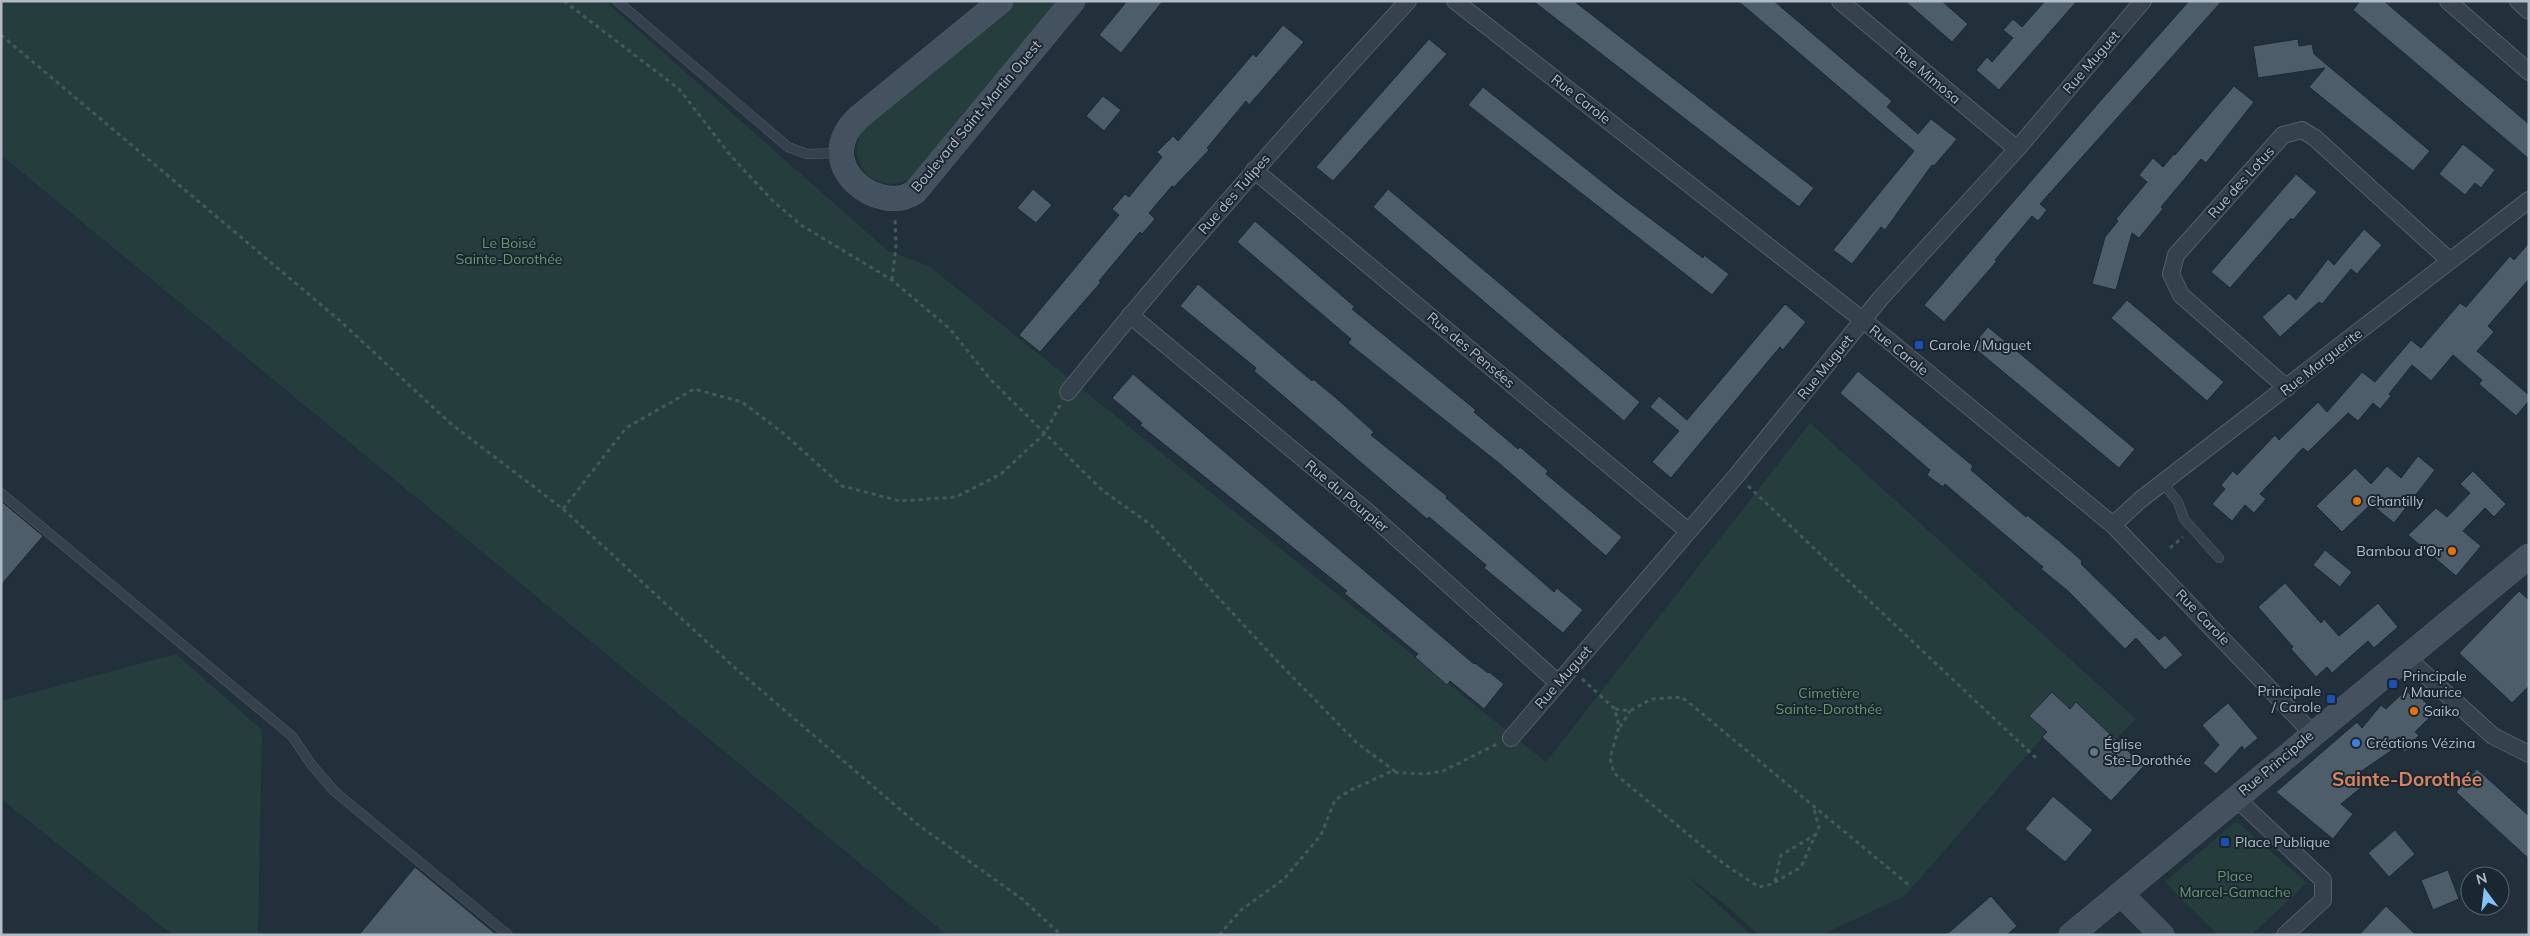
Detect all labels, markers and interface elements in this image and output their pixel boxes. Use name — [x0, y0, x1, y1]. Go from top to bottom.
street label: Rue Muguet — [2059, 27, 2123, 97]
street label: Boulevard Saint-Martin Ouest — [907, 36, 1045, 196]
street label: Rue Mimosa — [1892, 42, 1964, 108]
street label: Rue Carole — [1548, 70, 1614, 128]
street label: Rue des Lotus — [2204, 142, 2278, 222]
street label: Rue des Tulipes — [1194, 150, 1274, 238]
park label: Le Boisé Sainte-Dorothée — [456, 234, 562, 268]
street label: Rue des Pensées — [1423, 308, 1519, 392]
street label: Rue Carole — [1866, 321, 1932, 379]
street label: Rue Marguerite — [2276, 324, 2366, 400]
street label: Rue Muguet — [1793, 331, 1857, 403]
place label: Carole / Muguet — [1929, 336, 2031, 354]
marker: Carole / Muguet — [1913, 339, 1925, 351]
street label: Rue du Pourpier — [1302, 456, 1393, 537]
place label: Chantilly — [2367, 492, 2424, 510]
marker: Chantilly — [2351, 495, 2363, 507]
place label: Bambou d'Or — [2356, 542, 2443, 560]
marker: Bambou d'Or — [2446, 545, 2458, 557]
street label: Rue Carole — [2172, 585, 2234, 649]
street label: Rue Muguet — [1531, 642, 1595, 712]
place label: Principale / Maurice — [2402, 667, 2467, 701]
marker: Principale / Maurice — [2387, 678, 2399, 690]
place label: Principale / Carole — [2257, 682, 2321, 716]
park label: Cimetière Sainte-Dorothée — [1776, 684, 1882, 718]
marker: Principale / Carole — [2325, 693, 2337, 705]
place label: Saiko — [2424, 702, 2459, 720]
marker: Saiko — [2408, 705, 2420, 717]
street label: Rue Principale — [2235, 726, 2317, 800]
place label: Créations Vézina — [2366, 734, 2475, 752]
place label: Église Ste-Dorothée — [2104, 735, 2191, 769]
marker: Créations Vézina — [2350, 737, 2362, 749]
marker: Église Ste-Dorothée — [2088, 746, 2100, 758]
district label: Sainte-Dorothée — [2332, 767, 2482, 791]
place label: Place Publique — [2235, 833, 2330, 851]
marker: Place Publique — [2219, 836, 2231, 848]
north arrow — [2460, 866, 2510, 916]
park label: Place Marcel-Gamache — [2179, 867, 2291, 901]
text: N — [2474, 868, 2489, 889]

